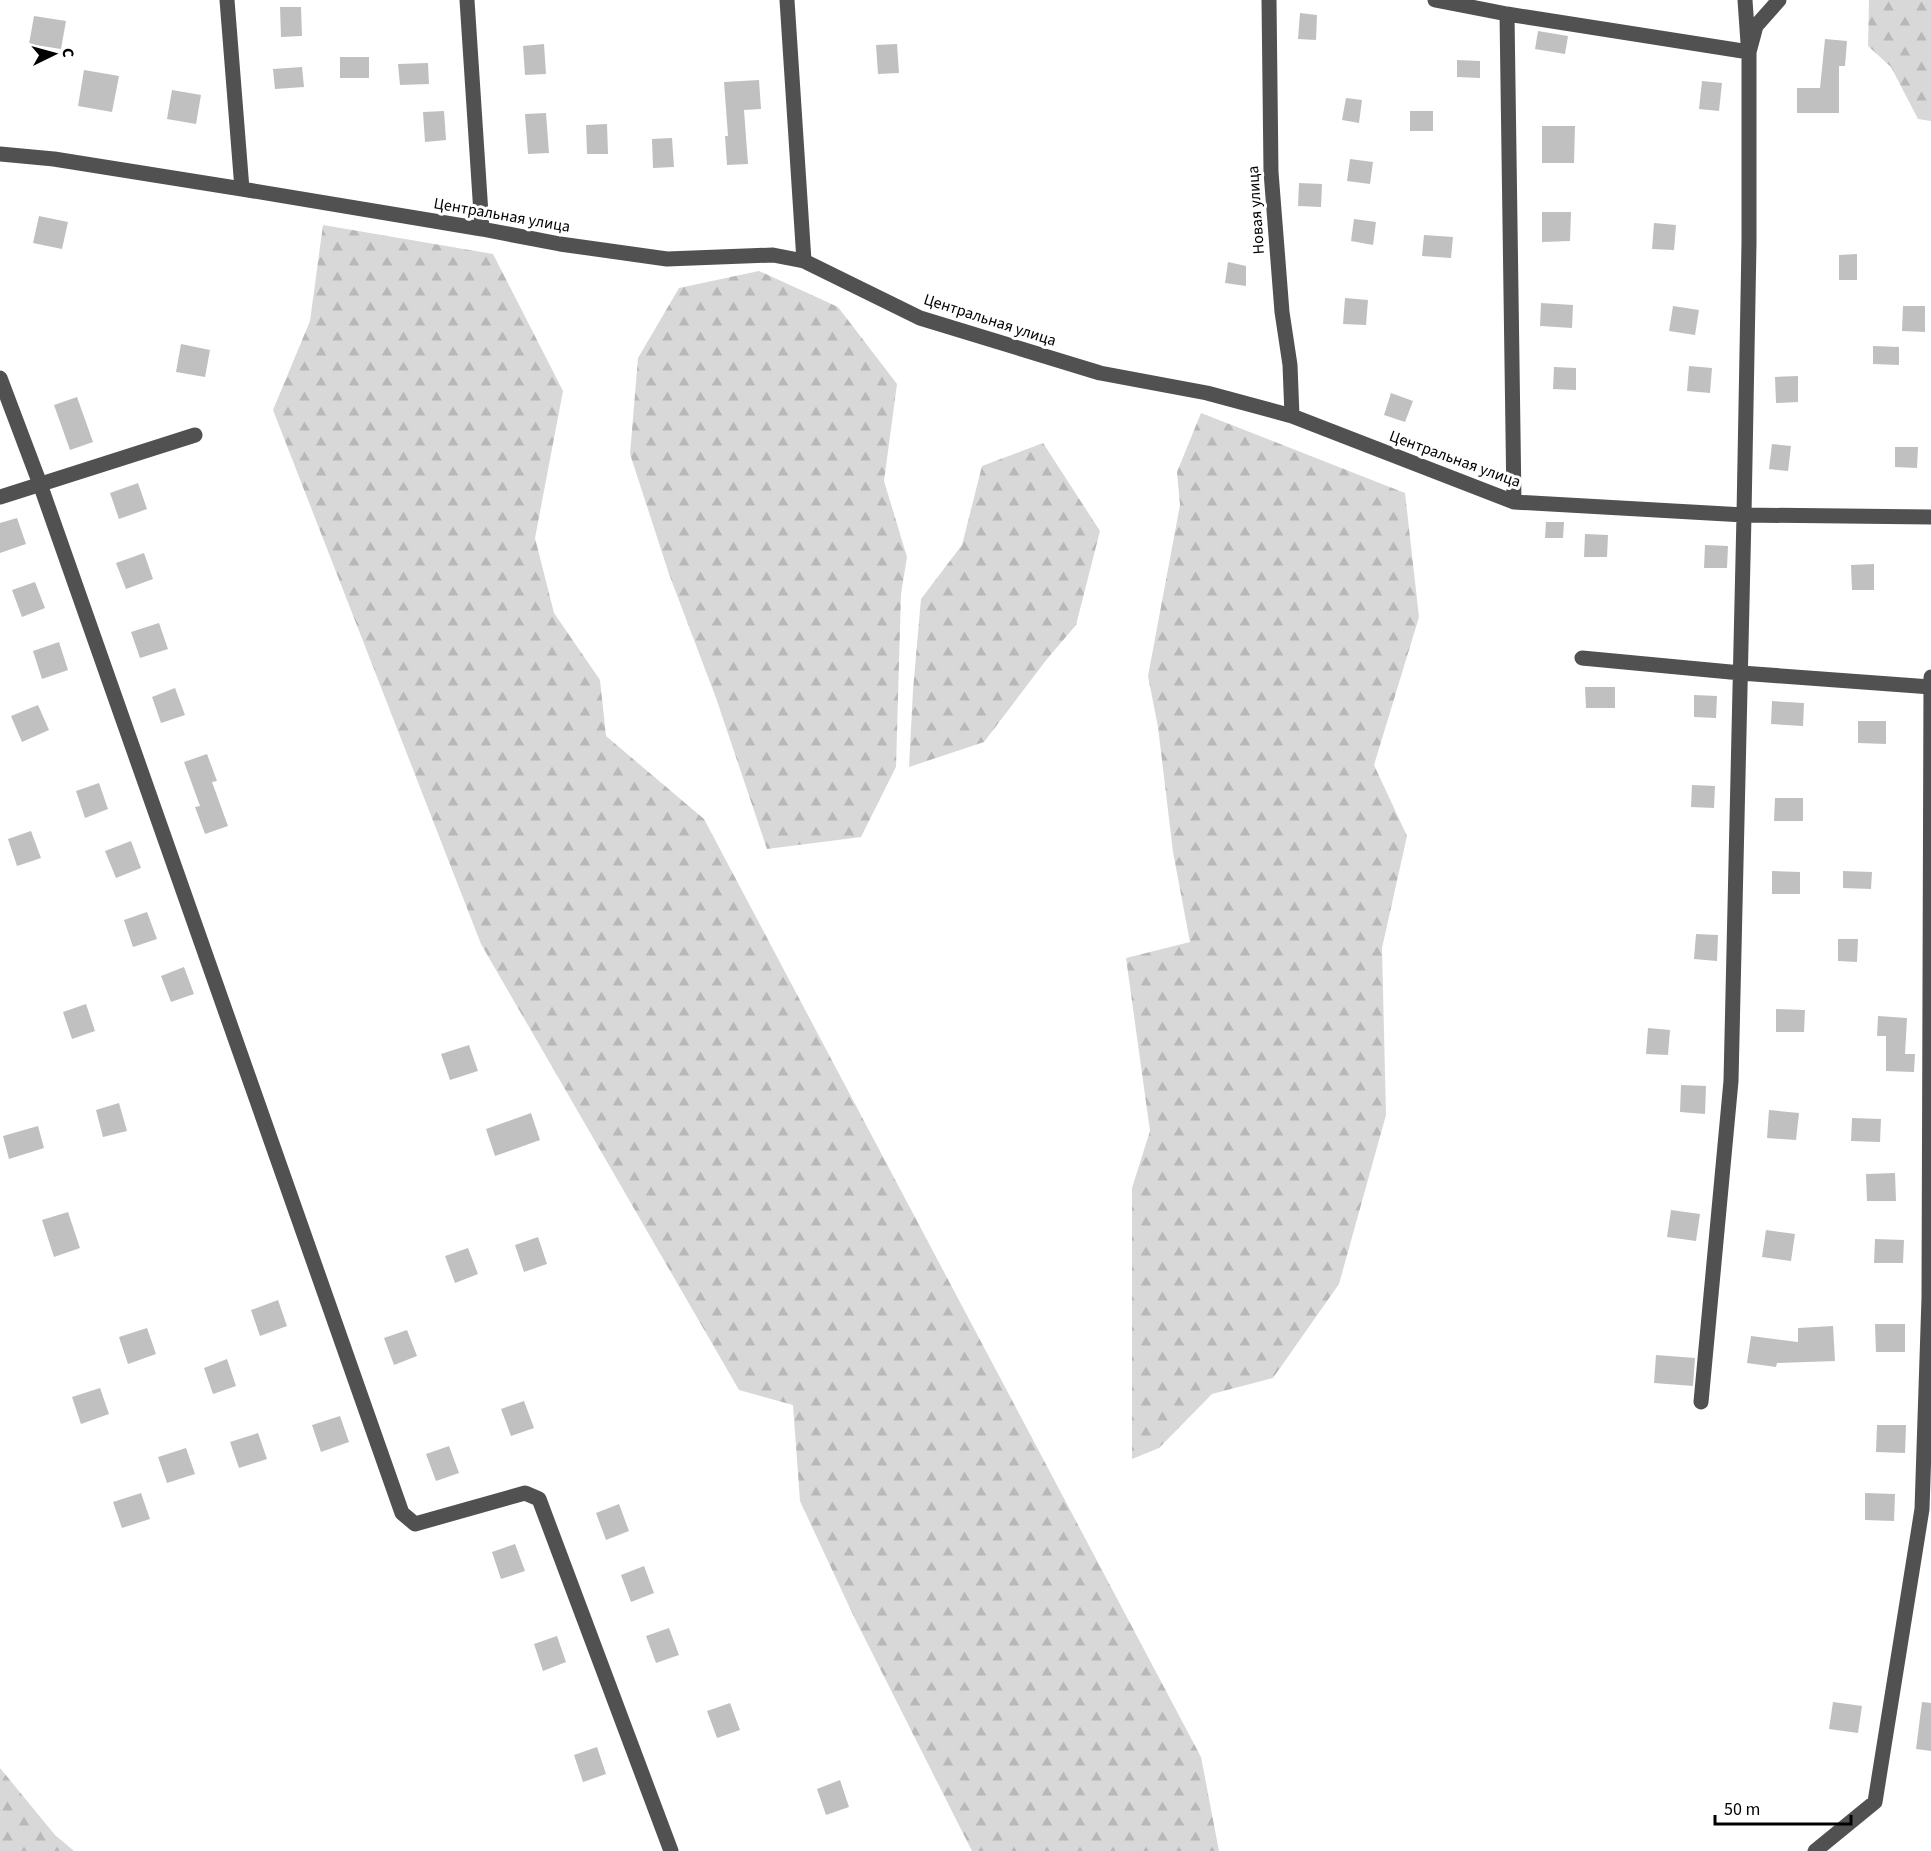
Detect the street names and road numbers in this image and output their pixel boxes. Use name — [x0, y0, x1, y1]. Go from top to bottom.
street label: Новая улица — [1242, 165, 1270, 255]
street label: Центральная улица — [432, 192, 572, 238]
street label: Центральная улица — [921, 288, 1059, 352]
street label: Центральная улица — [1386, 425, 1524, 493]

